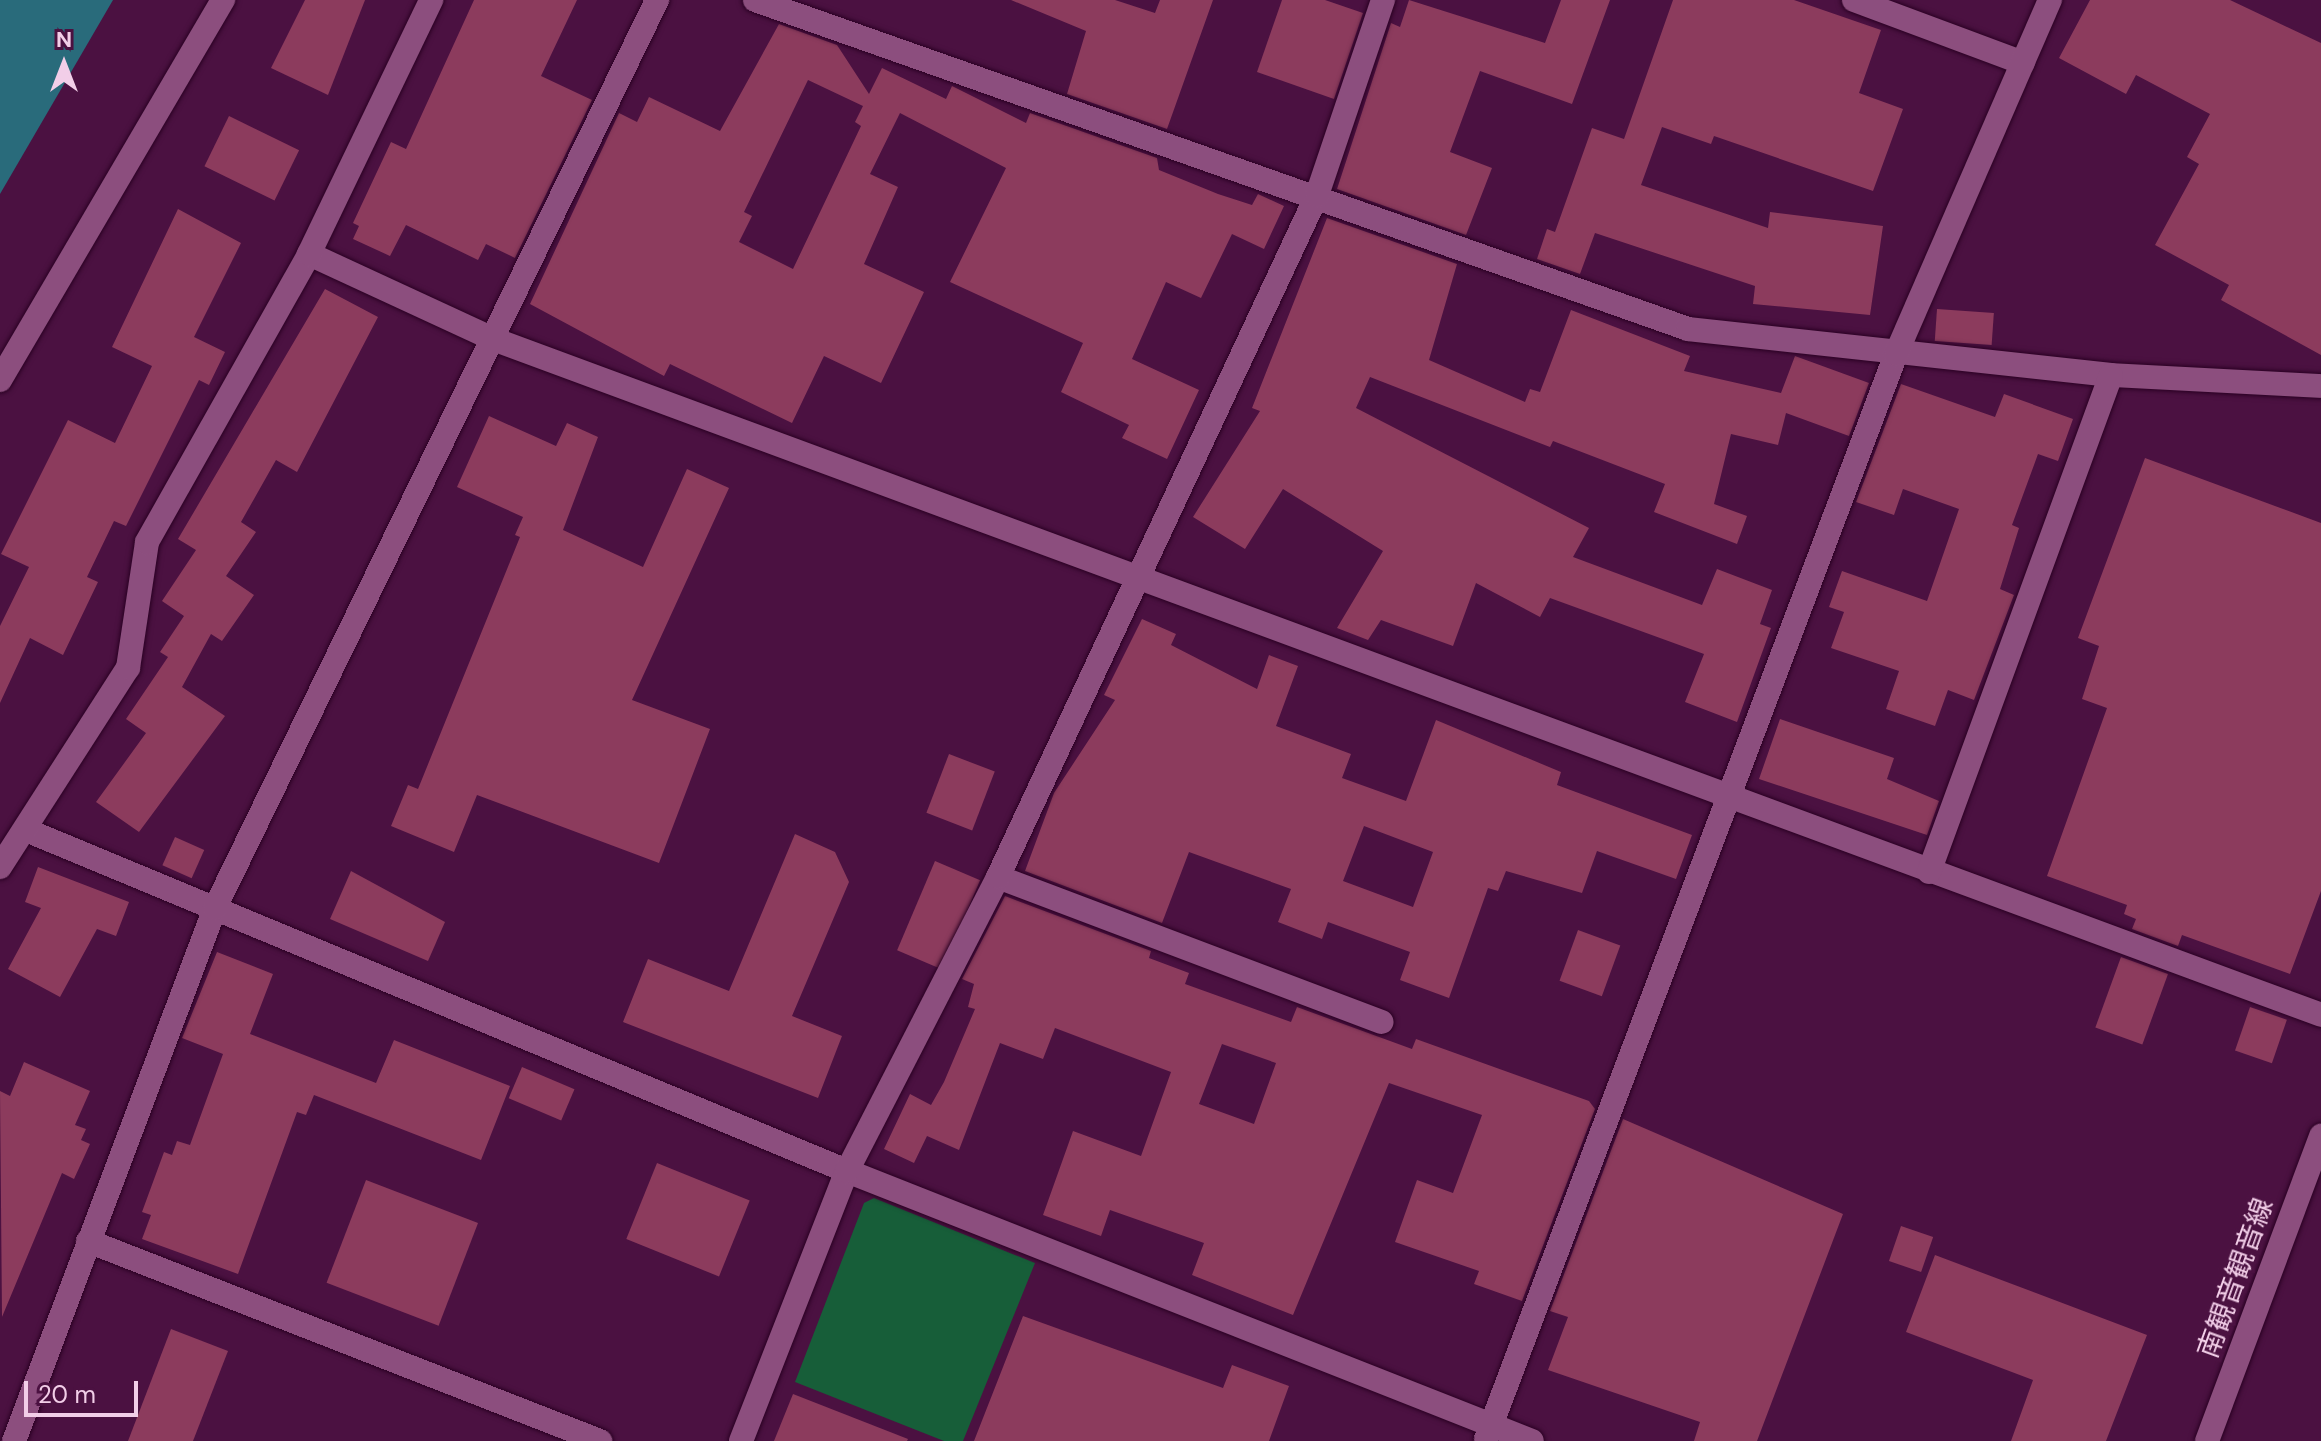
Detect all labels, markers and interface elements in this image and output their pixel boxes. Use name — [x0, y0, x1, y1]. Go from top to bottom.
north arrow — [24, 24, 104, 104]
text: N — [56, 25, 72, 54]
street label: 南観音観音線 — [2191, 1193, 2281, 1363]
scale bar — [28, 1365, 142, 1415]
text: 20 m — [38, 1379, 96, 1410]

